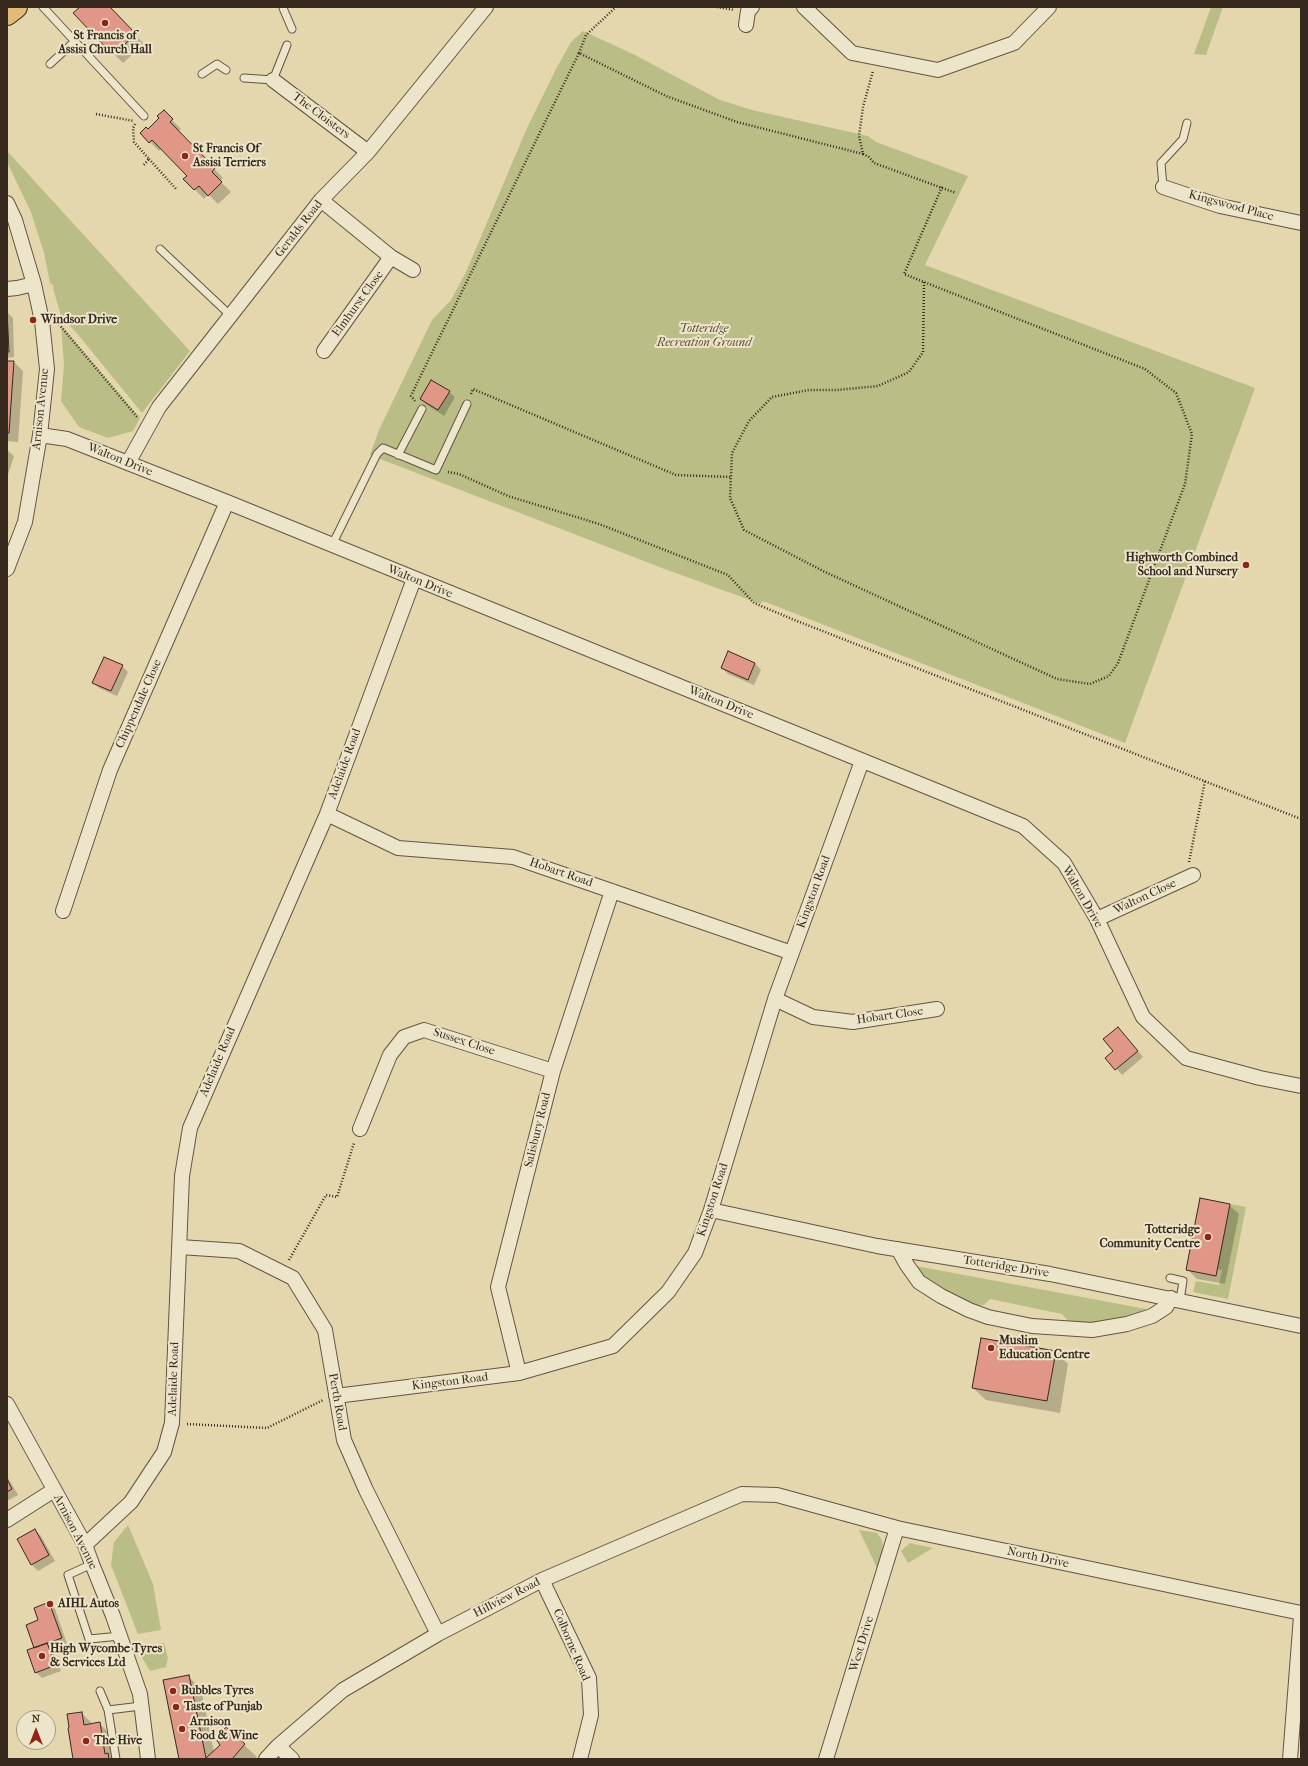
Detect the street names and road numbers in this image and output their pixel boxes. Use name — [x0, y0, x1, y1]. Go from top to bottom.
street label: The Cloisters — [289, 90, 353, 142]
street label: Kingswood Place — [1187, 188, 1275, 224]
street label: Geralds Road — [272, 198, 326, 260]
street label: Elmhurst Close — [329, 268, 387, 340]
street label: Arnison Avenue — [30, 367, 52, 451]
street label: Walton Drive — [85, 440, 155, 480]
street label: Walton Drive — [385, 562, 455, 602]
street label: Chippendale Close — [113, 657, 165, 751]
street label: Walton Drive — [686, 683, 756, 723]
street label: Adelaide Road — [326, 727, 364, 801]
street label: Kingston Road — [794, 854, 834, 930]
street label: Hobart Road — [527, 855, 595, 891]
street label: Walton Drive — [1059, 864, 1105, 930]
street label: Walton Close — [1111, 876, 1179, 918]
street label: Hobart Close — [856, 1004, 924, 1028]
street label: Adelaide Road — [197, 1025, 239, 1099]
street label: Sussex Close — [431, 1025, 497, 1059]
street label: Salisbury Road — [522, 1091, 554, 1169]
street label: Kingston Road — [694, 1161, 732, 1239]
street label: Totteridge Drive — [962, 1253, 1050, 1281]
street label: Adelaide Road — [166, 1342, 182, 1416]
street label: Kingston Road — [411, 1370, 489, 1394]
street label: Perth Road — [325, 1372, 349, 1432]
street label: Arnison Avenue — [50, 1492, 100, 1572]
street label: North Drive — [1006, 1544, 1070, 1572]
street label: Hillview Road — [471, 1575, 543, 1621]
street label: Colborne Road — [549, 1607, 593, 1683]
street label: West Drive — [847, 1614, 877, 1674]

